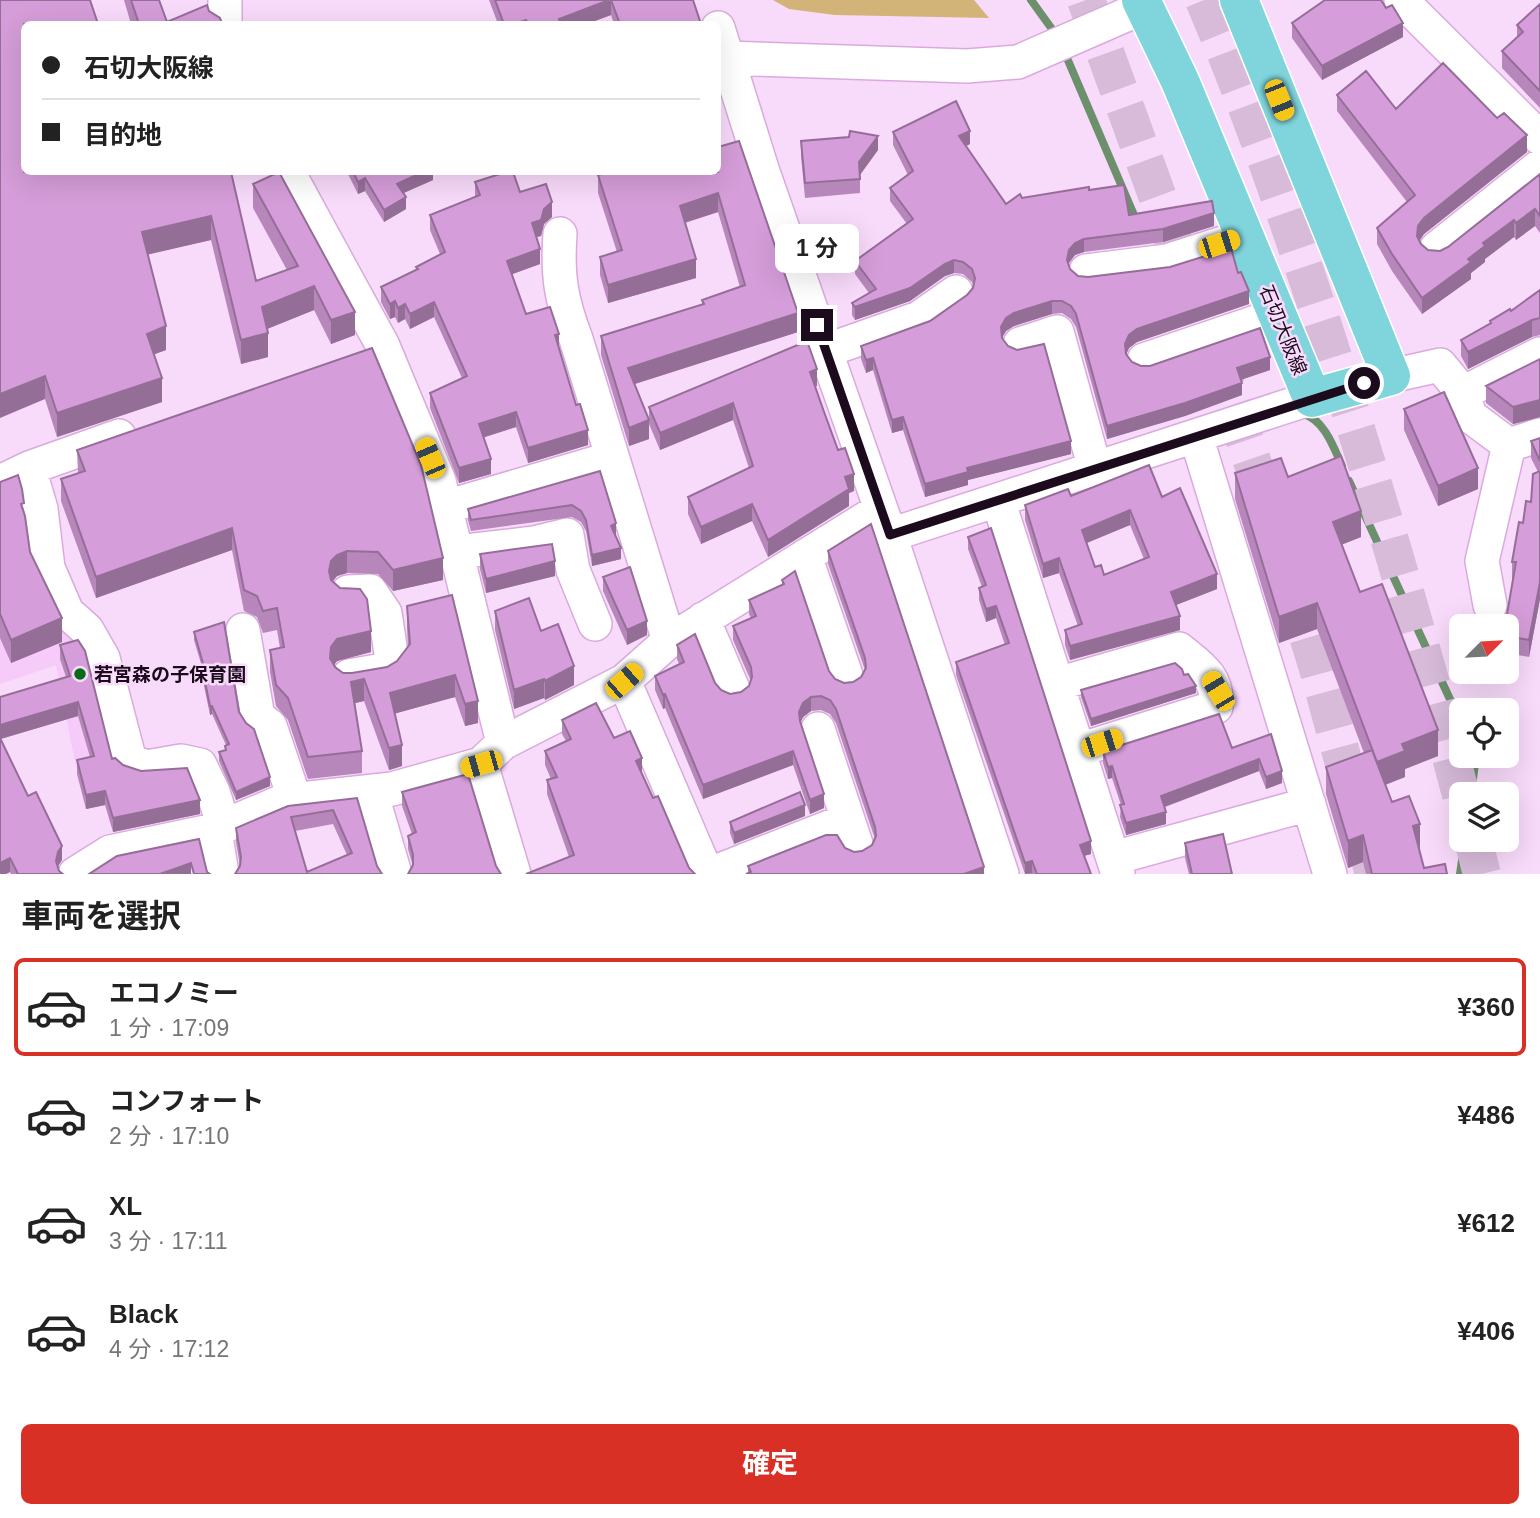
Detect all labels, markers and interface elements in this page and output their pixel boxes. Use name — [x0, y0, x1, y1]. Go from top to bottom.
text: 石切大阪線 — [84, 53, 214, 83]
car — [1262, 77, 1297, 123]
text: 目的地 — [84, 120, 162, 150]
callout: 1 分 — [775, 224, 859, 272]
car — [1196, 228, 1243, 260]
text: 1 分 — [796, 235, 838, 261]
street label: 石切大阪線 — [1255, 282, 1311, 378]
route end — [801, 309, 833, 341]
route start — [1348, 367, 1380, 399]
car — [413, 435, 448, 481]
north arrow — [1449, 614, 1519, 684]
map controls — [1449, 614, 1519, 852]
car — [602, 659, 647, 703]
place label: 若宮森の子保育園 — [94, 664, 246, 685]
marker: 若宮森の子保育園 — [72, 666, 88, 682]
car — [1199, 668, 1238, 714]
button: locate — [1449, 698, 1519, 768]
car — [1079, 727, 1126, 759]
car — [458, 748, 505, 780]
button: layers — [1449, 782, 1519, 852]
text: 車両を選択 — [21, 898, 181, 934]
icon: car — [25, 976, 88, 1039]
text: エコノミー — [109, 978, 239, 1008]
text: ¥360 — [1457, 992, 1515, 1022]
text: 1 分 · 17:09 — [109, 1015, 229, 1041]
icon: car — [25, 1084, 88, 1147]
text: コンフォート — [109, 1086, 264, 1116]
text: ¥486 — [1457, 1100, 1515, 1130]
text: 2 分 · 17:10 — [109, 1123, 229, 1149]
text: XL — [109, 1191, 142, 1221]
icon: car — [25, 1192, 88, 1255]
text: ¥612 — [1457, 1208, 1515, 1238]
text: 3 分 · 17:11 — [109, 1228, 227, 1254]
text: Black — [109, 1299, 178, 1329]
icon: car — [25, 1300, 88, 1363]
text: ¥406 — [1457, 1316, 1515, 1346]
text: 4 分 · 17:12 — [109, 1336, 229, 1362]
button: 確定 — [21, 1424, 1519, 1504]

